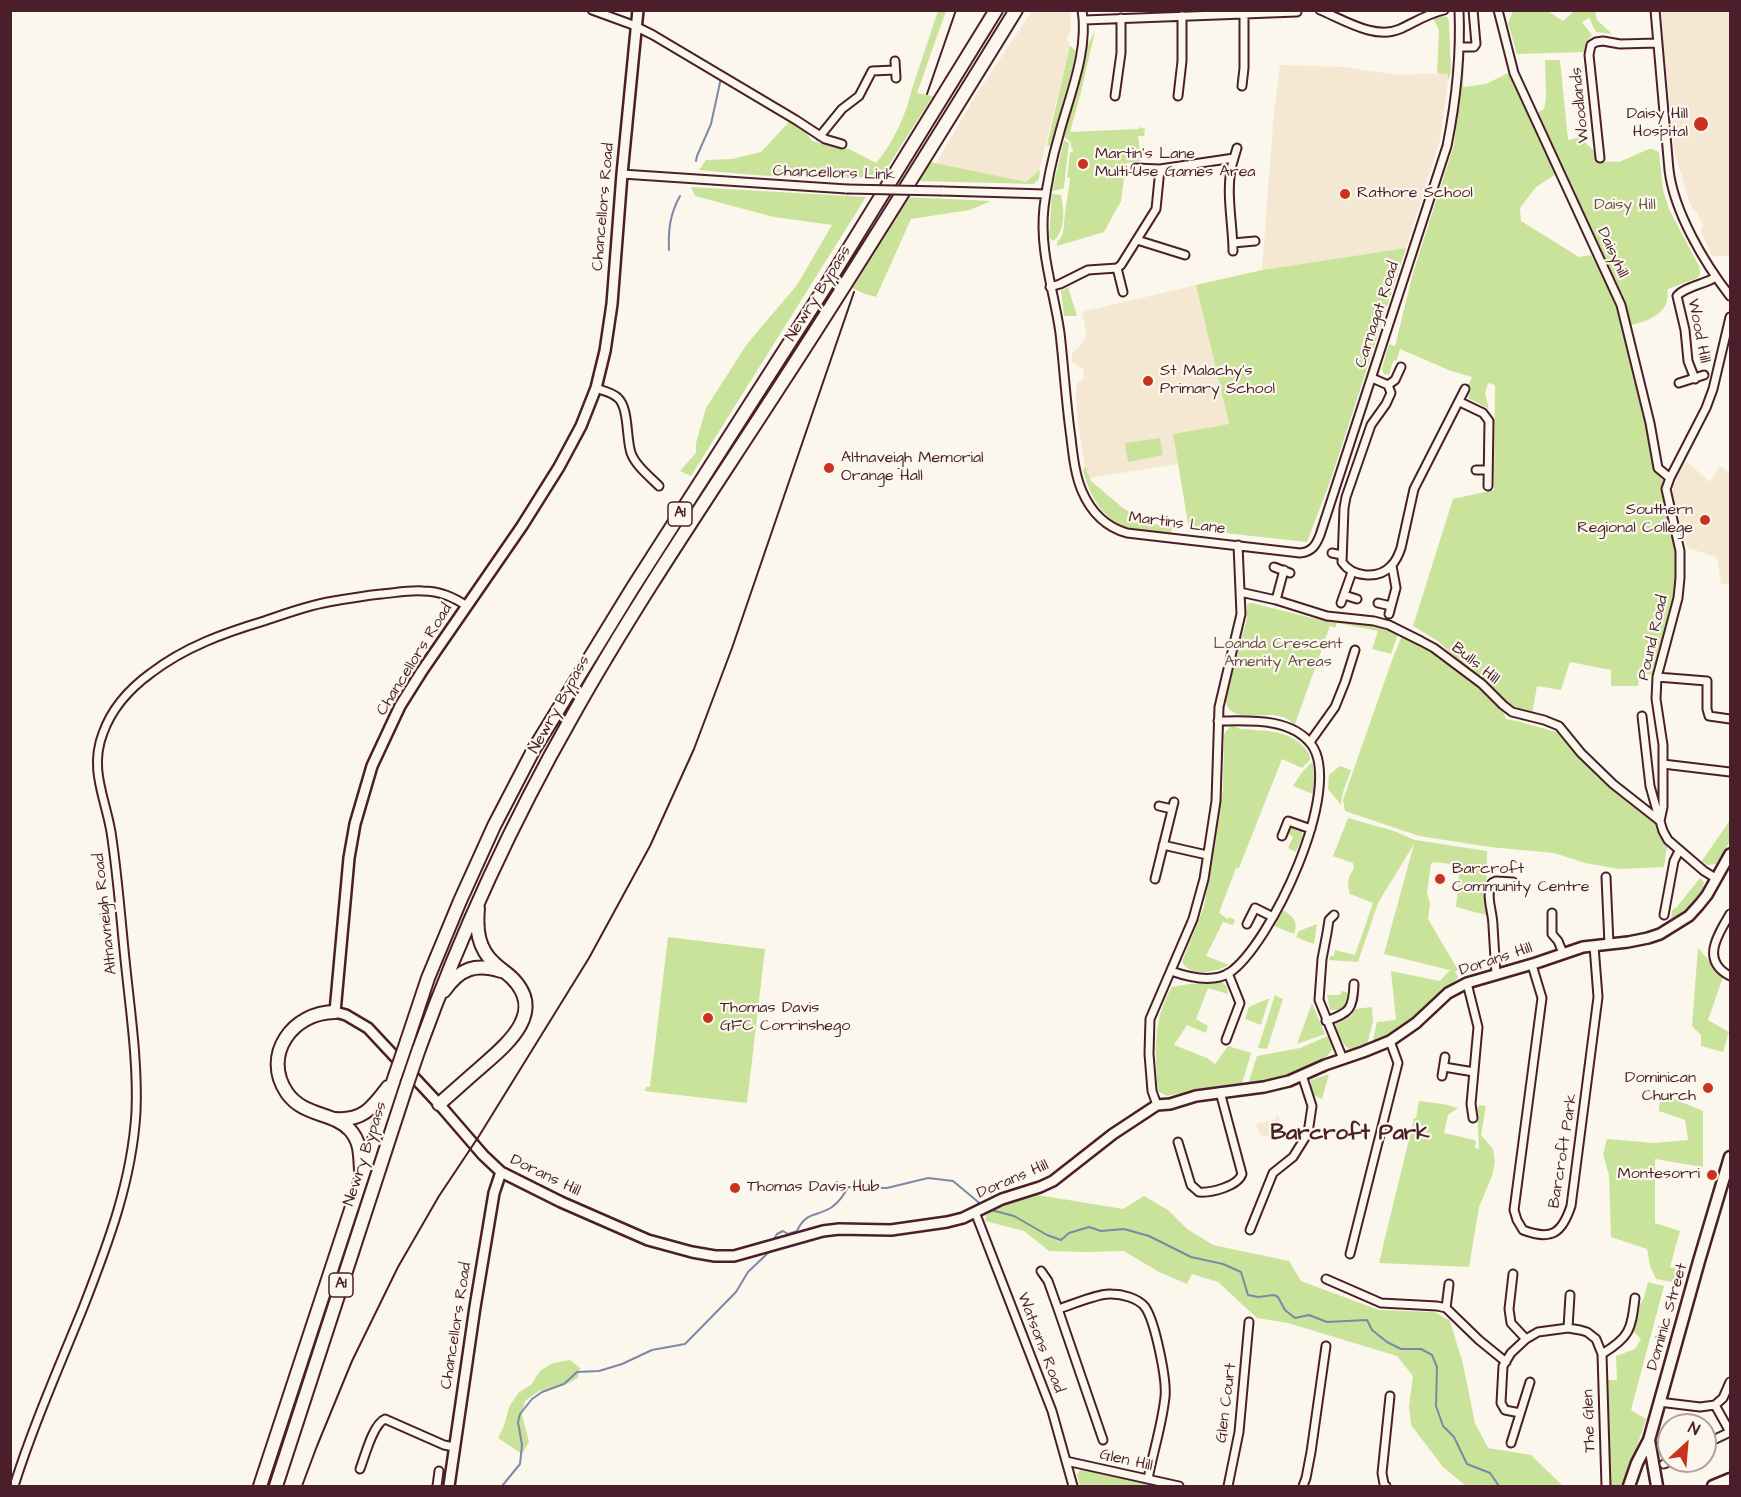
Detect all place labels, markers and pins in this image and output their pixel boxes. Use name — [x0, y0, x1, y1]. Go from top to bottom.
place label: Daisy Hill Hospital — [1627, 105, 1688, 143]
marker: Daisy Hill Hospital — [1692, 115, 1710, 133]
place label: Martin's Lane Multi-Use Games Area — [1095, 145, 1255, 183]
marker: Martin's Lane Multi-Use Games Area — [1076, 157, 1090, 171]
place label: Rathore School — [1357, 184, 1473, 204]
marker: Rathore School — [1338, 187, 1352, 201]
place label: St Malachy's Primary School — [1160, 362, 1275, 400]
marker: St Malachy's Primary School — [1141, 374, 1155, 388]
place label: Altnaveigh Memorial Orange Hall — [841, 449, 984, 487]
marker: Altnaveigh Memorial Orange Hall — [822, 461, 836, 475]
place label: Southern Regional College — [1577, 501, 1693, 539]
marker: Southern Regional College — [1698, 513, 1712, 527]
place label: Barcroft Community Centre — [1452, 860, 1589, 898]
marker: Barcroft Community Centre — [1433, 872, 1447, 886]
place label: Thomas Davis GFC Corrinshego — [720, 999, 850, 1037]
marker: Thomas Davis GFC Corrinshego — [701, 1011, 715, 1025]
place label: Dominican Church — [1625, 1069, 1696, 1107]
marker: Dominican Church — [1701, 1081, 1715, 1095]
place label: Montesorri — [1618, 1165, 1700, 1185]
marker: Montesorri — [1705, 1168, 1719, 1182]
place label: Thomas Davis Hub — [747, 1178, 879, 1198]
marker: Thomas Davis Hub — [728, 1181, 742, 1195]

